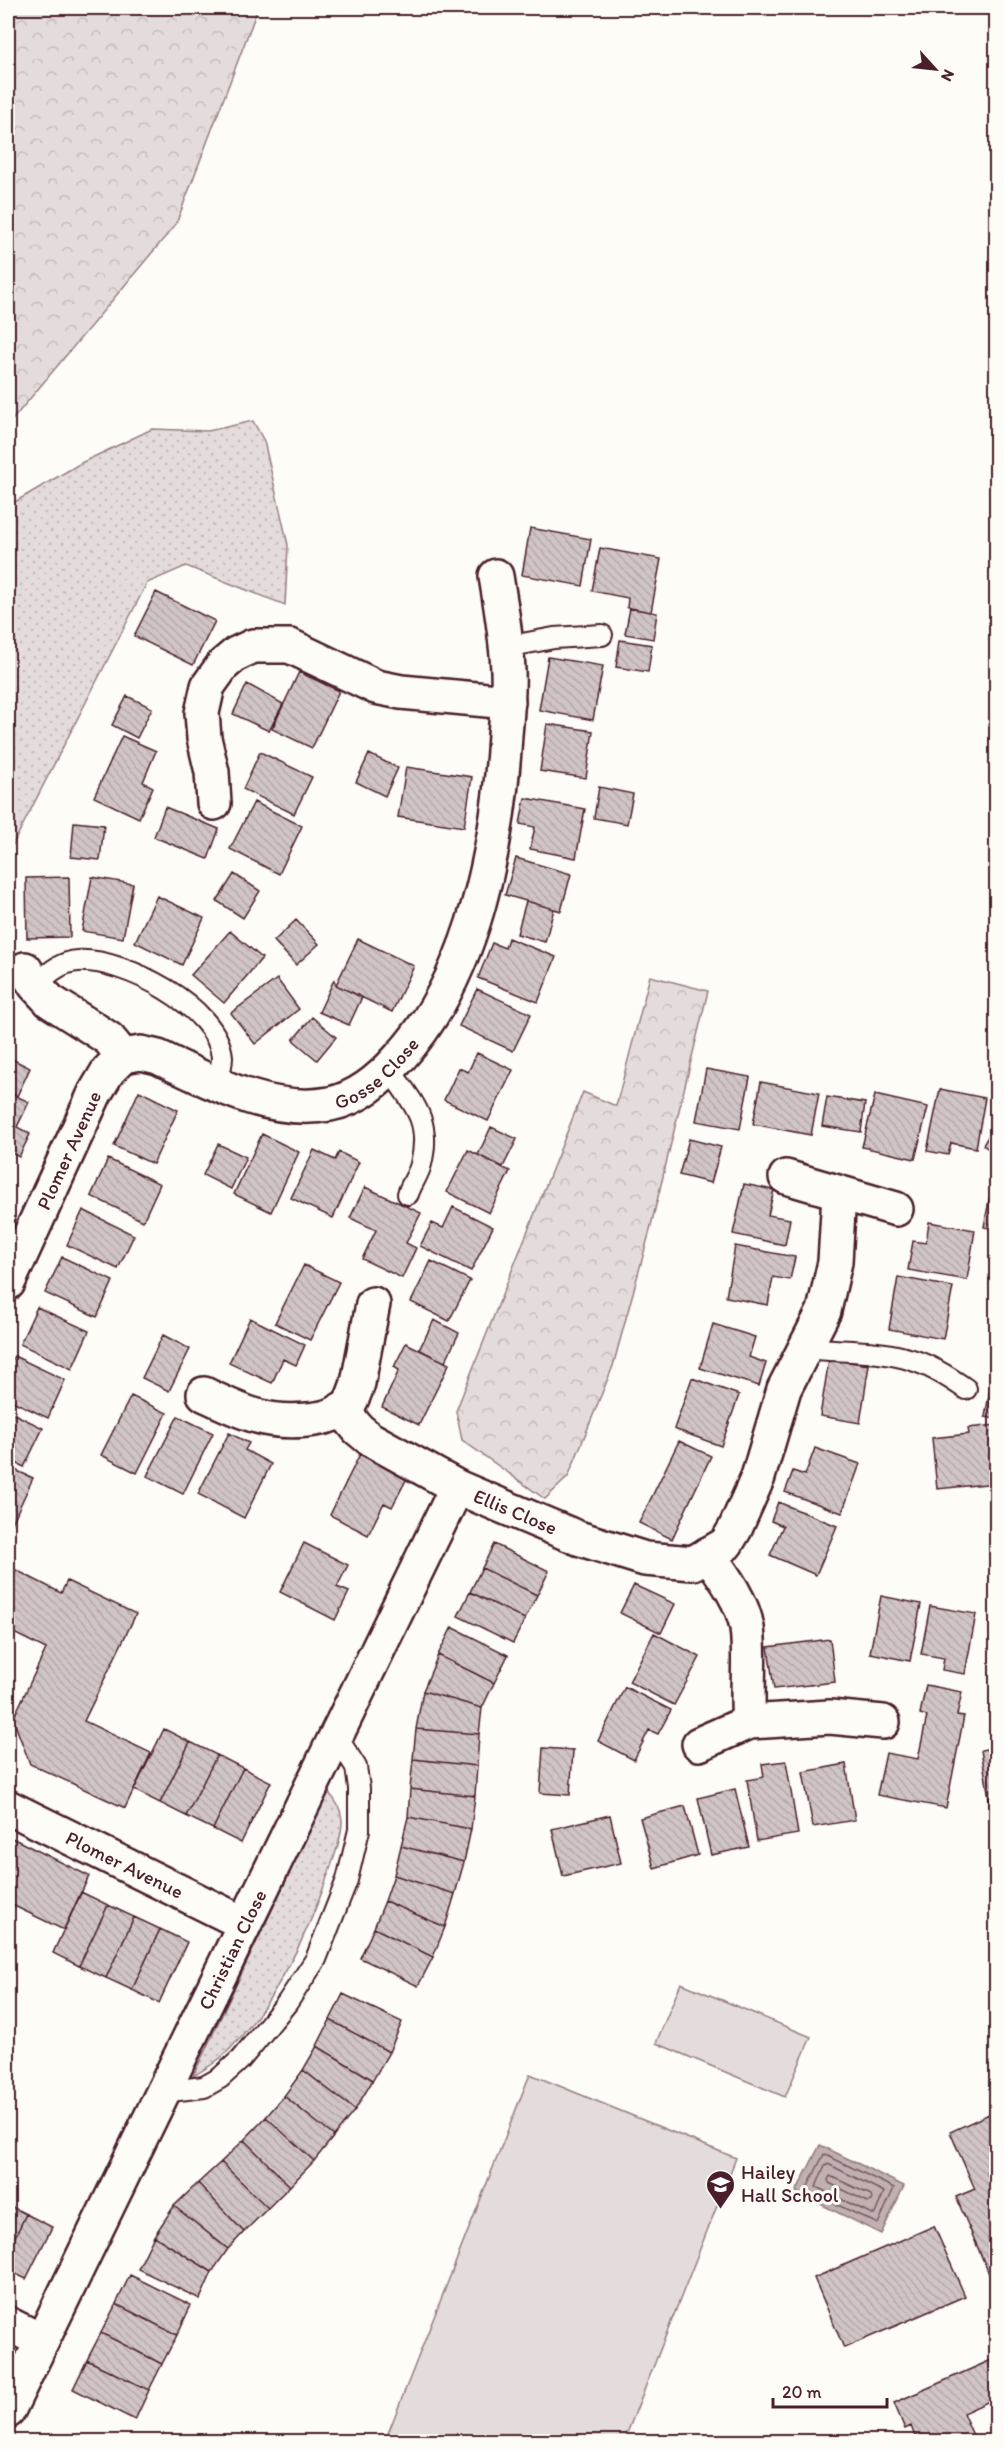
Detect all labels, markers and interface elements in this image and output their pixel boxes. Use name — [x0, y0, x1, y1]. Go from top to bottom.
north arrow — [905, 39, 965, 99]
text: N — [937, 66, 959, 85]
street label: Gosse Close — [331, 1032, 424, 1114]
street label: Plomer Avenue — [31, 1087, 106, 1213]
street label: Ellis Close — [470, 1483, 561, 1540]
street label: Plomer Avenue — [62, 1825, 187, 1904]
street label: Christian Close — [193, 1886, 272, 2014]
place label: Hailey Hall School — [741, 2160, 839, 2207]
school or university icon: Hailey Hall School — [704, 2168, 736, 2210]
scale bar — [773, 2371, 887, 2409]
text: 20 m — [782, 2381, 822, 2403]

